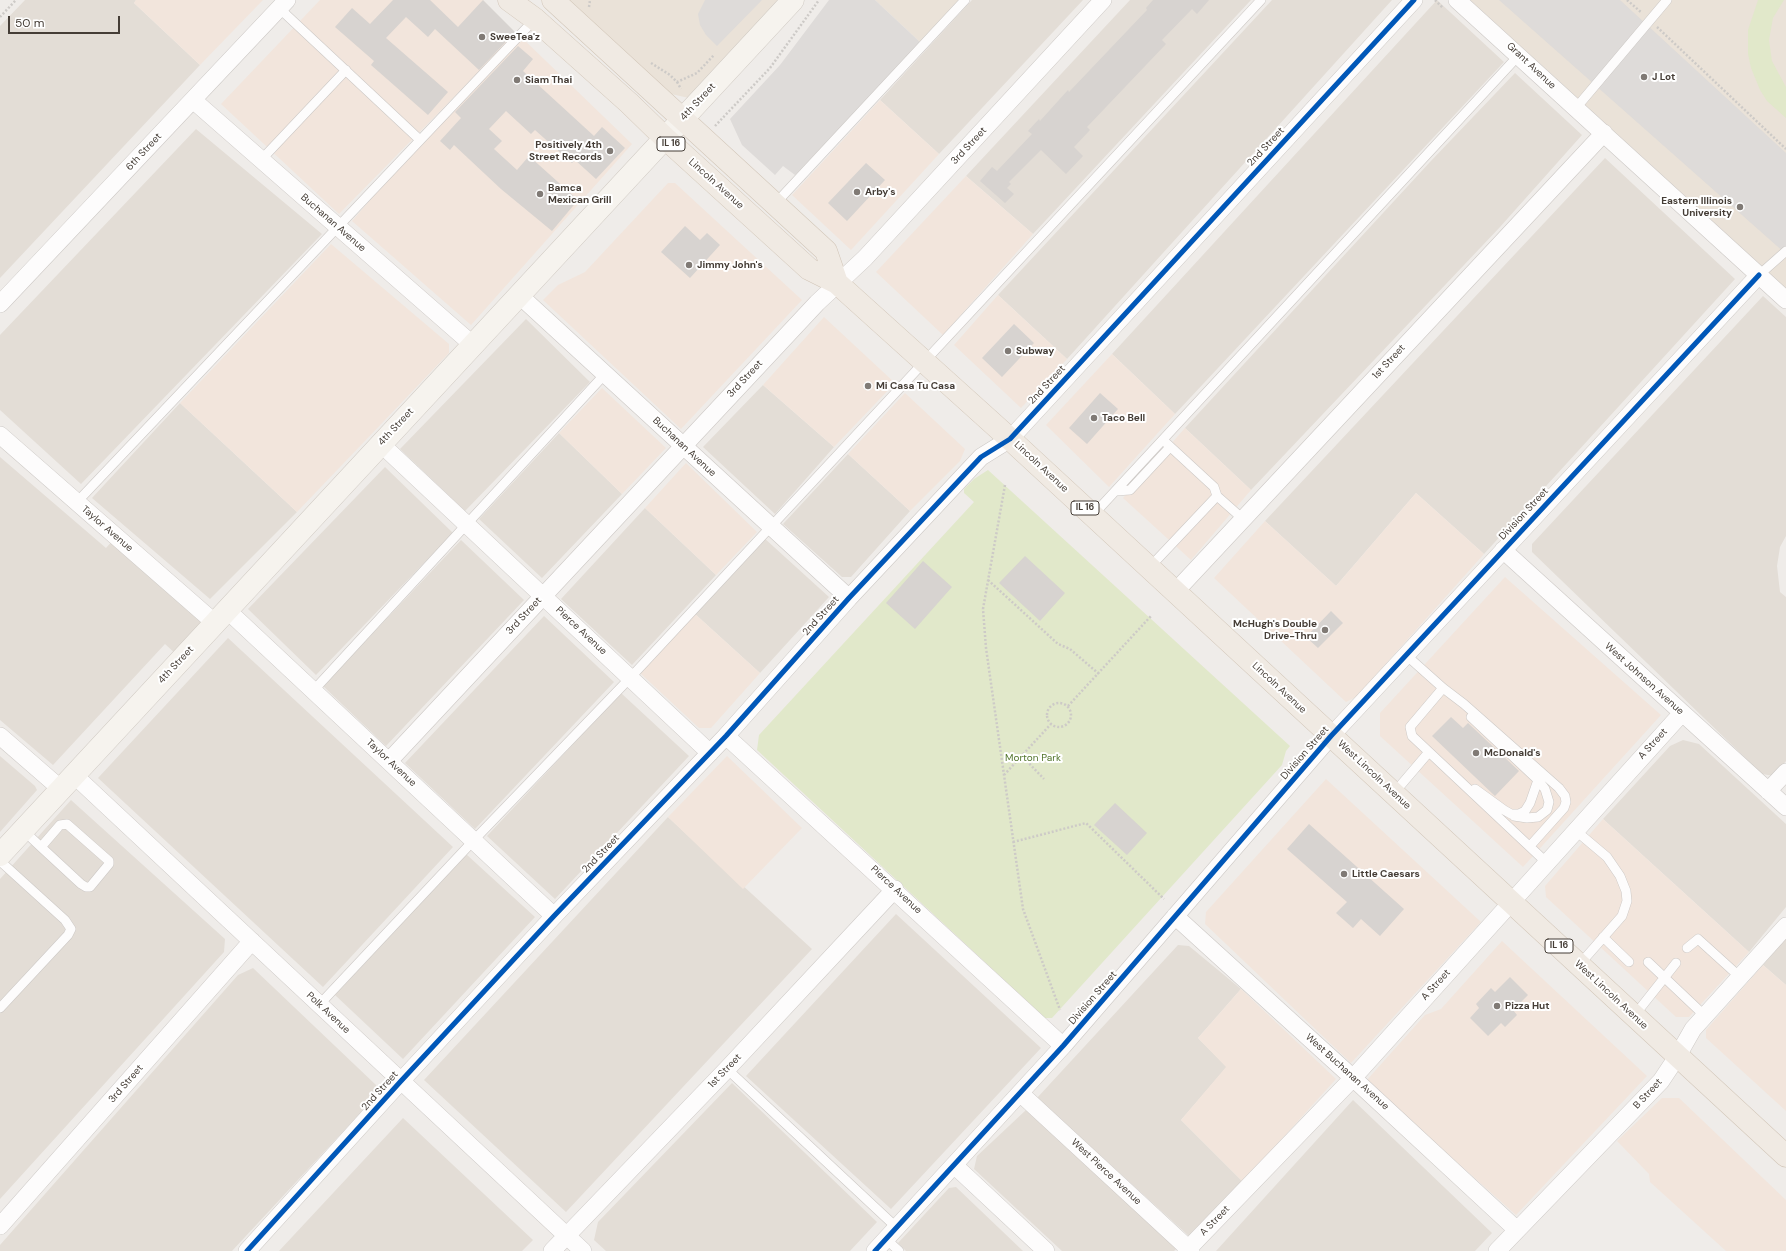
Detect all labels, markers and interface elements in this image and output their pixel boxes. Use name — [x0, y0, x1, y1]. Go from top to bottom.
scale bar — [10, 8, 122, 34]
text: 50 m — [15, 15, 44, 31]
place label: SweeTea'z — [490, 31, 540, 43]
marker: SweeTea'z — [477, 32, 487, 42]
street label: Grant Avenue — [1504, 40, 1558, 92]
place label: J Lot — [1652, 71, 1675, 83]
marker: J Lot — [1639, 72, 1649, 82]
place label: Siam Thai — [525, 74, 572, 86]
marker: Siam Thai — [512, 75, 522, 85]
street label: 4th Street — [678, 81, 718, 123]
street label: 3rd Street — [949, 125, 989, 167]
street label: 2nd Street — [1245, 125, 1287, 169]
street label: 6th Street — [124, 131, 164, 173]
road number: IL 16 — [657, 137, 685, 151]
place label: Positively 4th Street Records — [529, 139, 602, 162]
marker: Positively 4th Street Records — [605, 146, 615, 156]
street label: Lincoln Avenue — [686, 156, 746, 212]
place label: Bamca Mexican Grill — [548, 182, 611, 206]
place label: Arby's — [865, 186, 896, 198]
marker: Arby's — [852, 187, 862, 197]
marker: Bamca Mexican Grill — [535, 189, 545, 199]
street label: Buchanan Avenue — [298, 191, 368, 255]
place label: Eastern Illinois University — [1661, 195, 1732, 218]
marker: Eastern Illinois University — [1735, 202, 1745, 212]
place label: Jimmy John's — [697, 259, 763, 271]
marker: Jimmy John's — [684, 260, 694, 270]
street label: 1st Street — [1370, 342, 1408, 382]
place label: Subway — [1016, 345, 1054, 357]
marker: Subway — [1003, 346, 1013, 356]
street label: 3rd Street — [725, 358, 765, 400]
street label: 2nd Street — [1026, 363, 1068, 407]
place label: Mi Casa Tu Casa — [876, 380, 955, 392]
marker: Mi Casa Tu Casa — [863, 381, 873, 391]
street label: 4th Street — [376, 406, 416, 448]
place label: Taco Bell — [1102, 412, 1145, 424]
marker: Taco Bell — [1089, 413, 1099, 423]
street label: Buchanan Avenue — [650, 415, 718, 479]
street label: Lincoln Avenue — [1011, 439, 1071, 495]
street label: Division Street — [1497, 485, 1551, 543]
road number: IL 16 — [1071, 501, 1099, 515]
street label: Taylor Avenue — [79, 503, 135, 555]
street label: 2nd Street — [800, 594, 842, 638]
street label: 3rd Street — [504, 595, 544, 637]
street label: Pierce Avenue — [553, 604, 609, 658]
place label: McHugh's Double Drive-Thru — [1233, 618, 1317, 642]
marker: McHugh's Double Drive-Thru — [1320, 625, 1330, 635]
street label: West Johnson Avenue — [1602, 640, 1686, 718]
street label: 4th Street — [156, 644, 196, 686]
street label: Lincoln Avenue — [1249, 660, 1309, 716]
street label: Division Street — [1278, 724, 1332, 782]
street label: A Street — [1636, 726, 1670, 762]
street label: Taylor Avenue — [363, 737, 419, 789]
street label: West Lincoln Avenue — [1335, 738, 1413, 812]
place label: McDonald's — [1484, 747, 1541, 759]
marker: McDonald's — [1471, 748, 1481, 758]
park label: Morton Park — [1005, 752, 1061, 764]
street label: 2nd Street — [580, 832, 622, 876]
street label: Pierce Avenue — [868, 863, 924, 917]
place label: Little Caesars — [1352, 868, 1420, 880]
marker: Little Caesars — [1339, 869, 1349, 879]
road number: IL 16 — [1545, 939, 1573, 953]
street label: West Lincoln Avenue — [1572, 958, 1650, 1032]
street label: A Street — [1419, 967, 1453, 1003]
street label: Division Street — [1066, 969, 1120, 1027]
street label: Polk Avenue — [304, 990, 352, 1036]
place label: Pizza Hut — [1505, 1000, 1550, 1012]
marker: Pizza Hut — [1492, 1001, 1502, 1011]
street label: West Buchanan Avenue — [1303, 1031, 1391, 1113]
street label: 1st Street — [706, 1051, 744, 1091]
street label: 3rd Street — [106, 1062, 146, 1106]
street label: 2nd Street — [359, 1069, 401, 1113]
street label: B Street — [1631, 1076, 1665, 1112]
street label: West Pierce Avenue — [1068, 1136, 1144, 1208]
street label: A Street — [1198, 1203, 1232, 1239]

